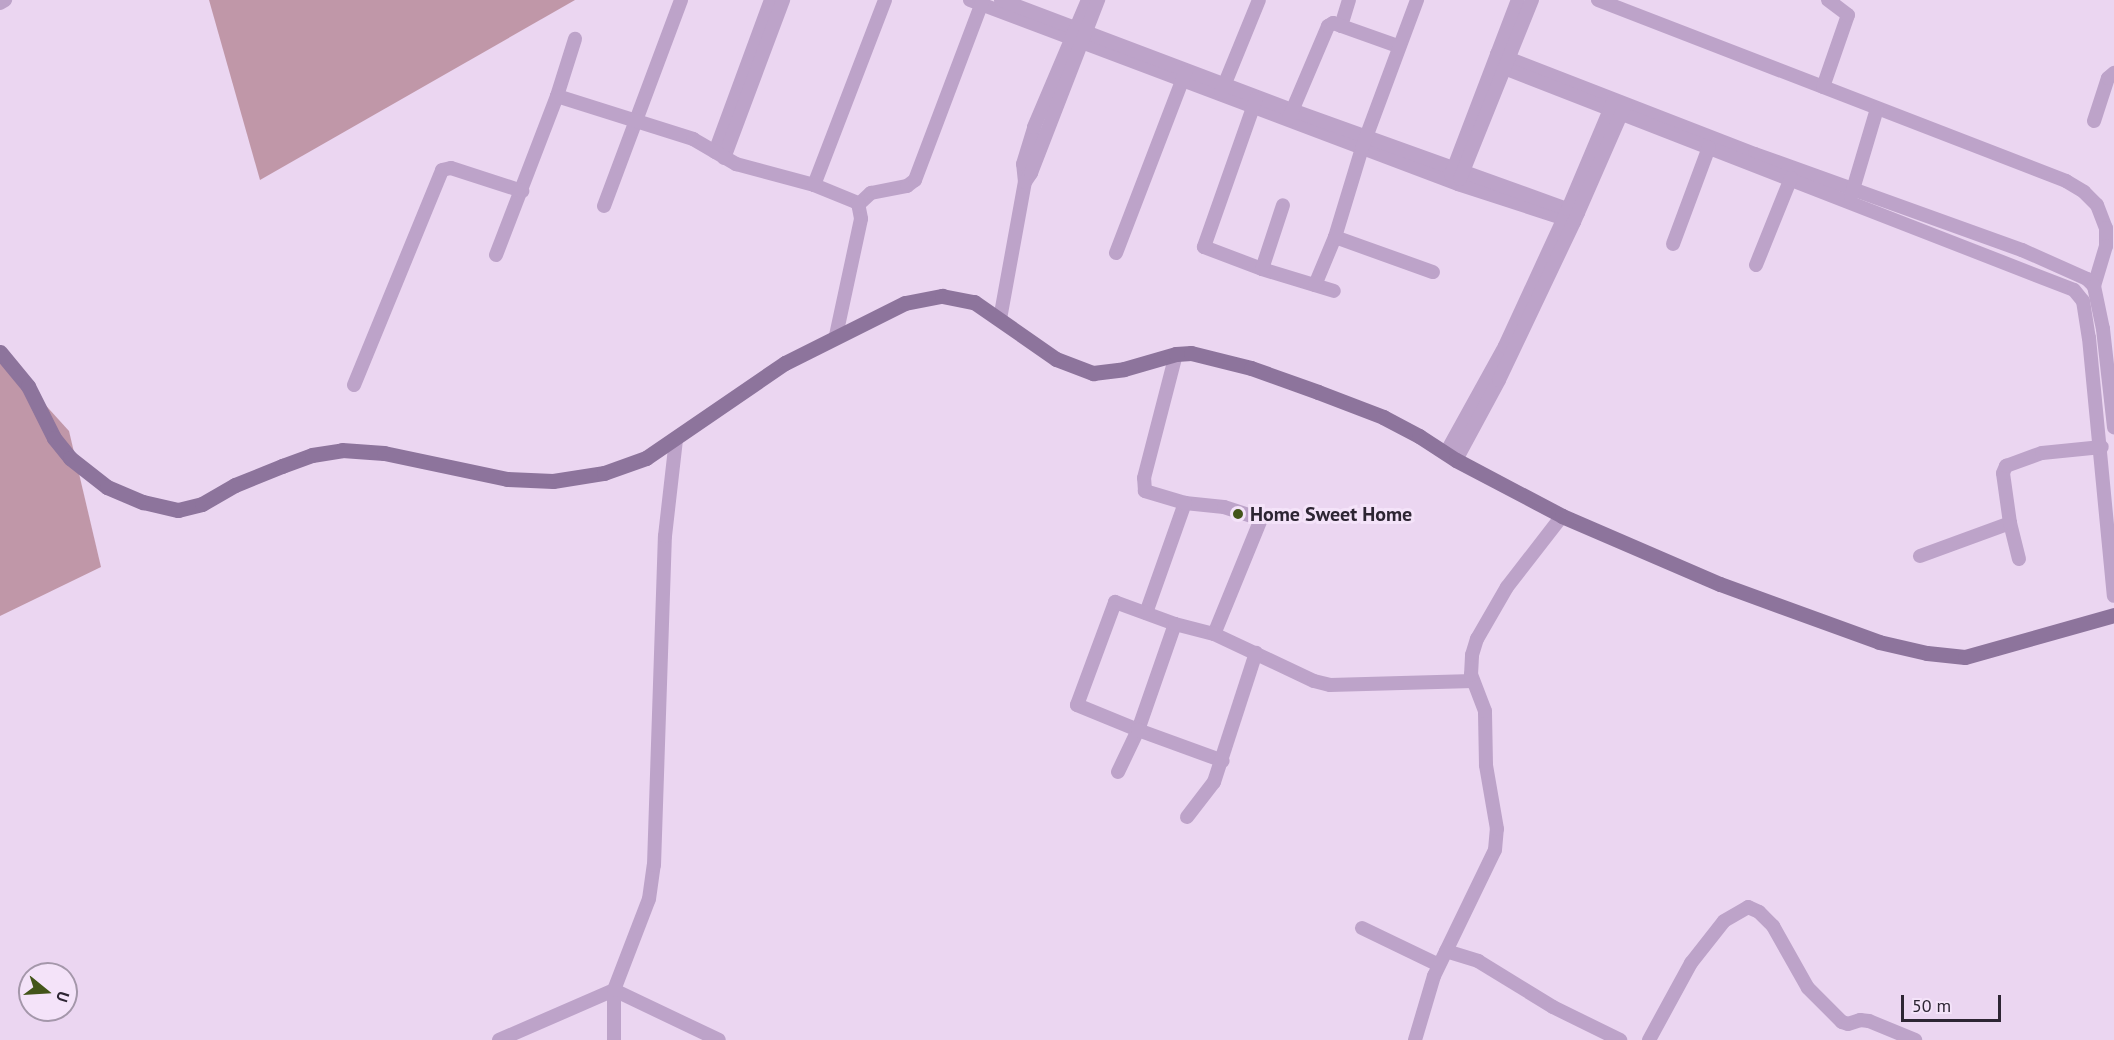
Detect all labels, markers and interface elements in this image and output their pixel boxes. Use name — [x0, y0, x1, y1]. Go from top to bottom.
place label: Home Sweet Home — [1250, 502, 1412, 526]
marker: Home Sweet Home — [1231, 507, 1245, 521]
north arrow — [18, 962, 78, 1022]
scale bar — [1904, 983, 2004, 1021]
text: U — [52, 989, 74, 1005]
text: 50 m — [1912, 994, 1951, 1017]

